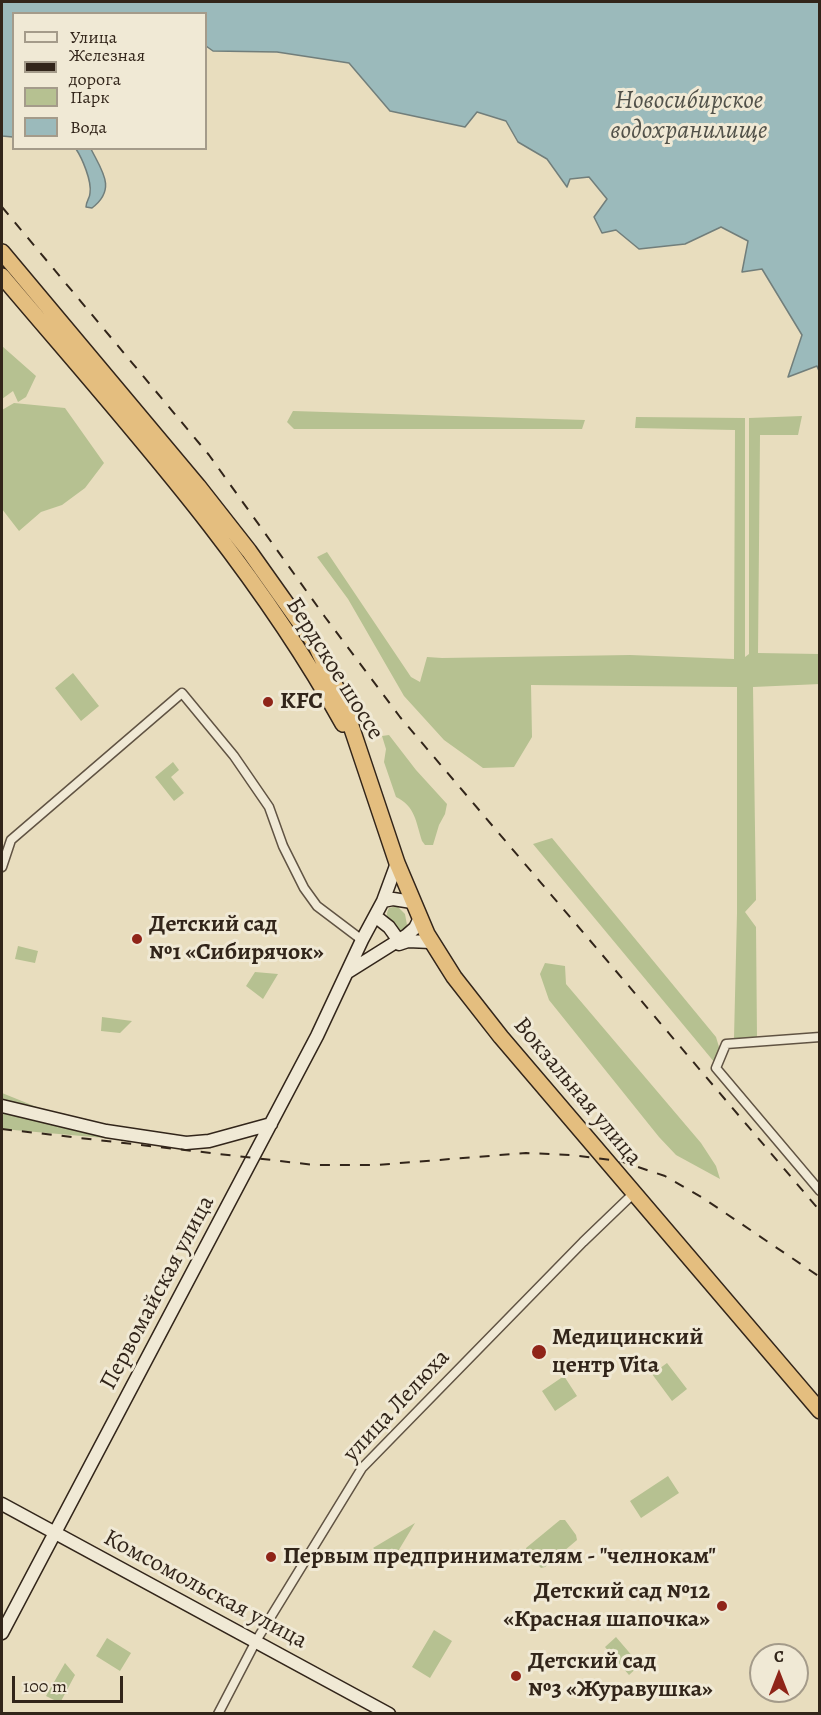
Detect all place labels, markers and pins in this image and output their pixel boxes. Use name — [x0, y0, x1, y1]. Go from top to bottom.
place label: KFC — [280, 688, 323, 716]
marker: KFC — [261, 695, 275, 709]
place label: Детский сад №1 «Сибирячок» — [149, 911, 324, 967]
marker: Детский сад №1 «Сибирячок» — [130, 932, 144, 946]
place label: Медицинский центр Vita — [552, 1324, 703, 1380]
marker: Медицинский центр Vita — [530, 1343, 548, 1361]
place label: Первым предпринимателям - "челнокам" — [283, 1543, 716, 1571]
marker: Первым предпринимателям - "челнокам" — [264, 1550, 278, 1564]
place label: Детский сад №12 «Красная шапочка» — [503, 1578, 710, 1634]
marker: Детский сад №12 «Красная шапочка» — [715, 1599, 729, 1613]
place label: Детский сад №3 «Журавушка» — [528, 1648, 713, 1704]
marker: Детский сад №3 «Журавушка» — [509, 1669, 523, 1683]

